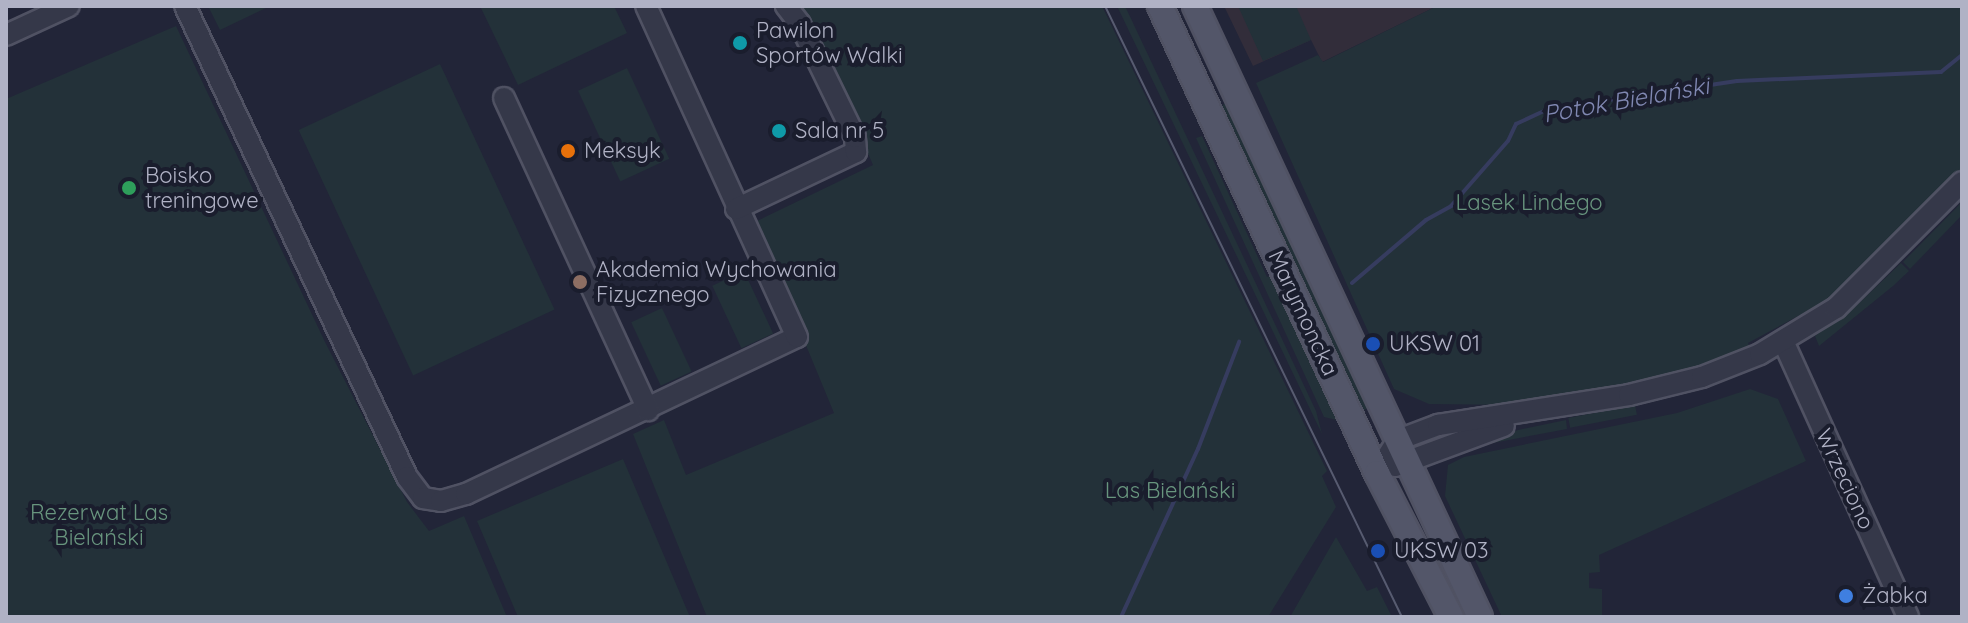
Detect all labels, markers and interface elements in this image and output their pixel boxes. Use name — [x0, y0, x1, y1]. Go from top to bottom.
place label: Pawilon Sportów Walki — [756, 17, 903, 68]
marker: Pawilon Sportów Walki — [731, 34, 749, 52]
water label: Potok Bielański — [1541, 71, 1711, 129]
place label: Sala nr 5 — [795, 118, 884, 144]
marker: Sala nr 5 — [770, 122, 788, 140]
place label: Meksyk — [584, 138, 661, 164]
marker: Meksyk — [559, 142, 577, 160]
place label: Boisko treningowe — [145, 162, 259, 214]
marker: Boisko treningowe — [120, 179, 138, 197]
park label: Lasek Lindego — [1456, 190, 1602, 216]
street label: Marymoncka — [1263, 246, 1343, 380]
place label: Akademia Wychowania Fizycznego — [596, 256, 837, 308]
marker: Akademia Wychowania Fizycznego — [571, 273, 589, 291]
place label: UKSW 01 — [1389, 331, 1480, 357]
marker: UKSW 01 — [1364, 335, 1382, 353]
street label: Wrzeciono — [1810, 425, 1880, 533]
park label: Las Bielański — [1105, 478, 1235, 504]
park label: Rezerwat Las Bielański — [30, 499, 168, 550]
place label: UKSW 03 — [1394, 538, 1489, 564]
marker: UKSW 03 — [1369, 542, 1387, 560]
place label: Żabka — [1862, 583, 1928, 609]
marker: Żabka — [1837, 587, 1855, 605]

